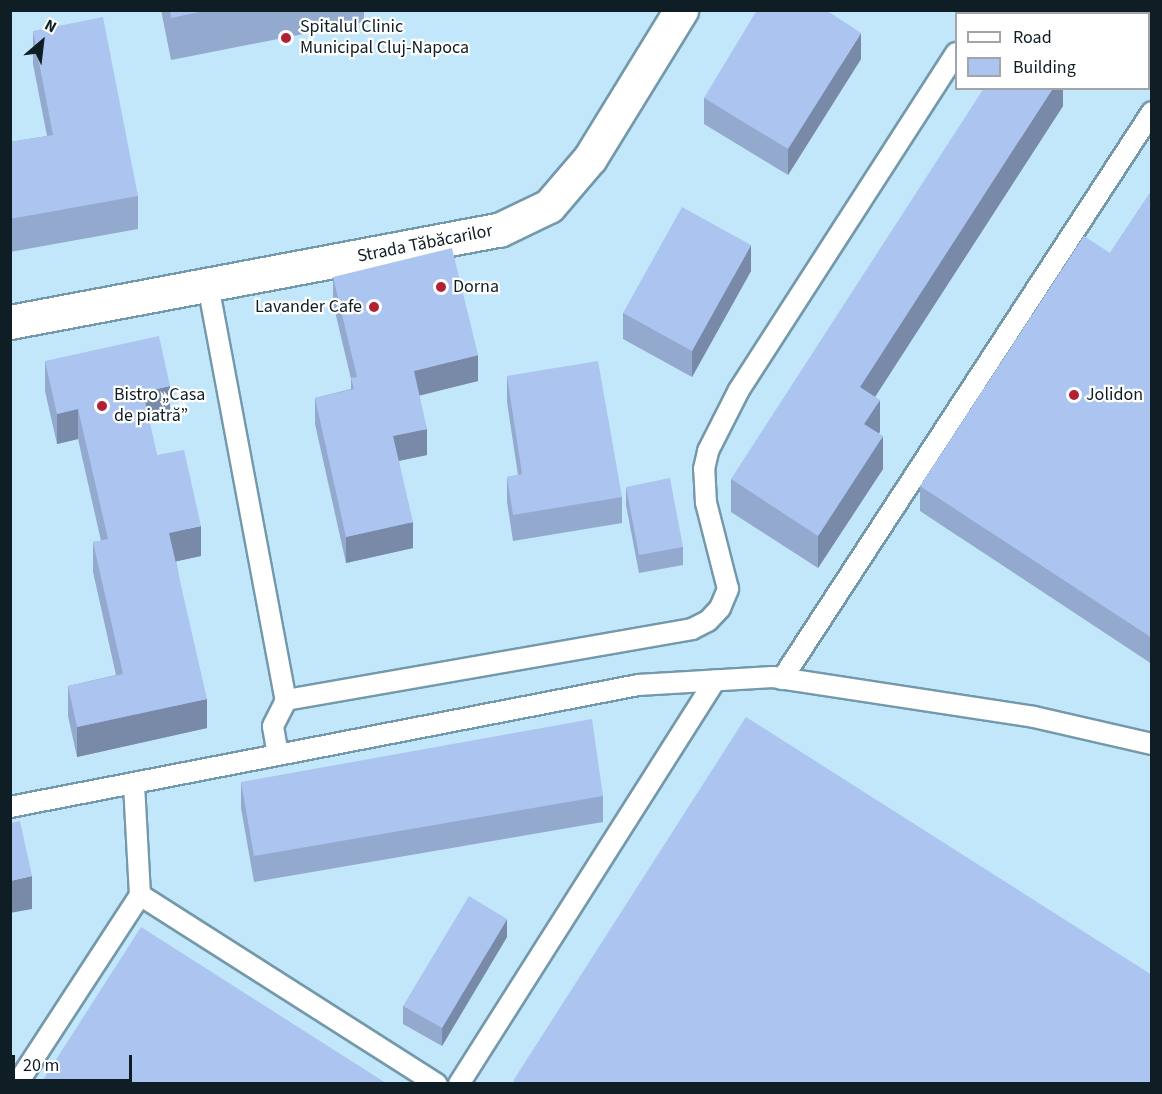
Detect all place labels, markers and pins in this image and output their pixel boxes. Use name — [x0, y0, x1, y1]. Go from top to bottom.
place label: Spitalul Clinic Municipal Cluj-Napoca — [300, 17, 469, 60]
marker: Spitalul Clinic Municipal Cluj-Napoca — [277, 29, 295, 47]
place label: Dorna — [453, 276, 499, 298]
marker: Dorna — [434, 280, 448, 294]
place label: Lavander Cafe — [255, 296, 362, 318]
marker: Lavander Cafe — [367, 300, 381, 314]
place label: Jolidon — [1086, 384, 1143, 406]
place label: Bistro „Casa de piatră” — [114, 385, 205, 428]
marker: Jolidon — [1067, 388, 1081, 402]
marker: Bistro „Casa de piatră” — [95, 399, 109, 413]

